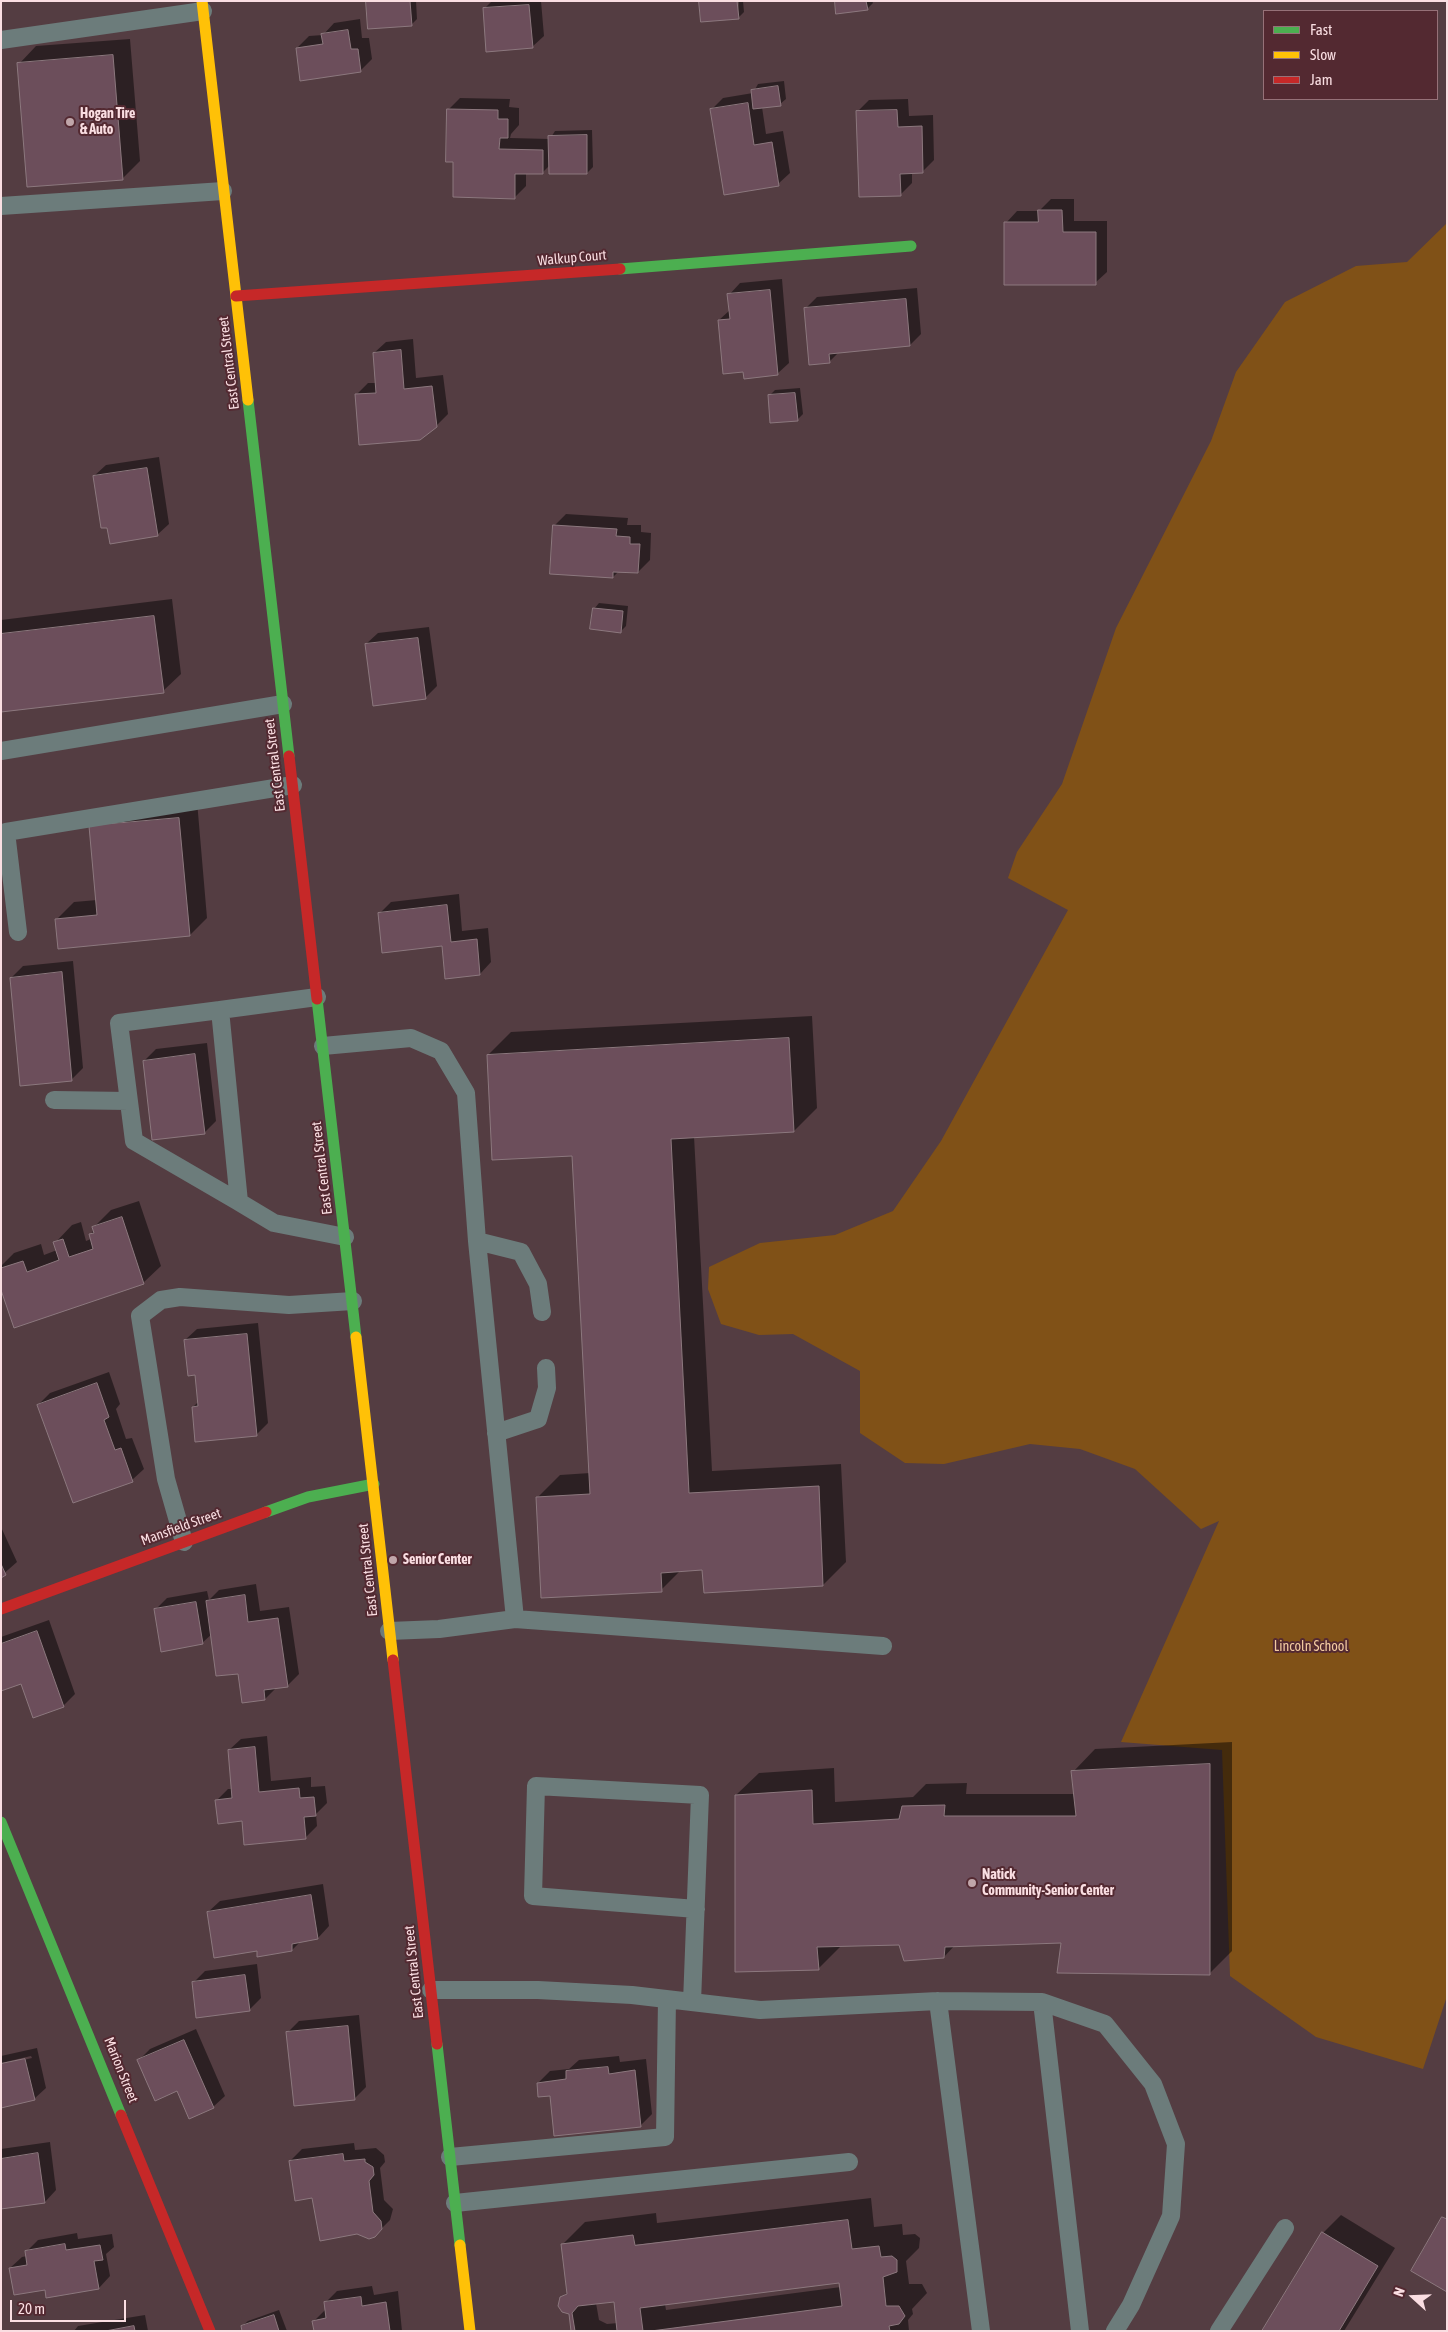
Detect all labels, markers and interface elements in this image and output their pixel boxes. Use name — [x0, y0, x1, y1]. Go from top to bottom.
legend — [1263, 10, 1438, 100]
text: Fast — [1310, 21, 1332, 38]
text: Slow — [1310, 46, 1336, 63]
text: Jam — [1310, 71, 1333, 88]
place label: Hogan Tire & Auto — [80, 106, 135, 138]
marker: Hogan Tire & Auto — [64, 116, 76, 128]
street label: Walkup Court — [537, 247, 607, 269]
street label: East Central Street — [215, 316, 243, 410]
street label: East Central Street — [261, 718, 289, 812]
street label: East Central Street — [308, 1121, 336, 1215]
street label: Mansfield Street — [139, 1505, 223, 1549]
street label: East Central Street — [355, 1523, 381, 1617]
place label: Senior Center — [403, 1552, 472, 1568]
marker: Senior Center — [387, 1554, 399, 1566]
park label: Lincoln School — [1274, 1639, 1348, 1655]
place label: Natick Community-Senior Center — [982, 1867, 1114, 1900]
marker: Natick Community-Senior Center — [966, 1877, 978, 1889]
street label: East Central Street — [401, 1925, 427, 2019]
street label: Marion Street — [100, 2035, 142, 2105]
north arrow — [1388, 2272, 1438, 2322]
text: N — [1390, 2285, 1408, 2298]
scale bar — [12, 2290, 129, 2322]
text: 20 m — [18, 2300, 45, 2317]

